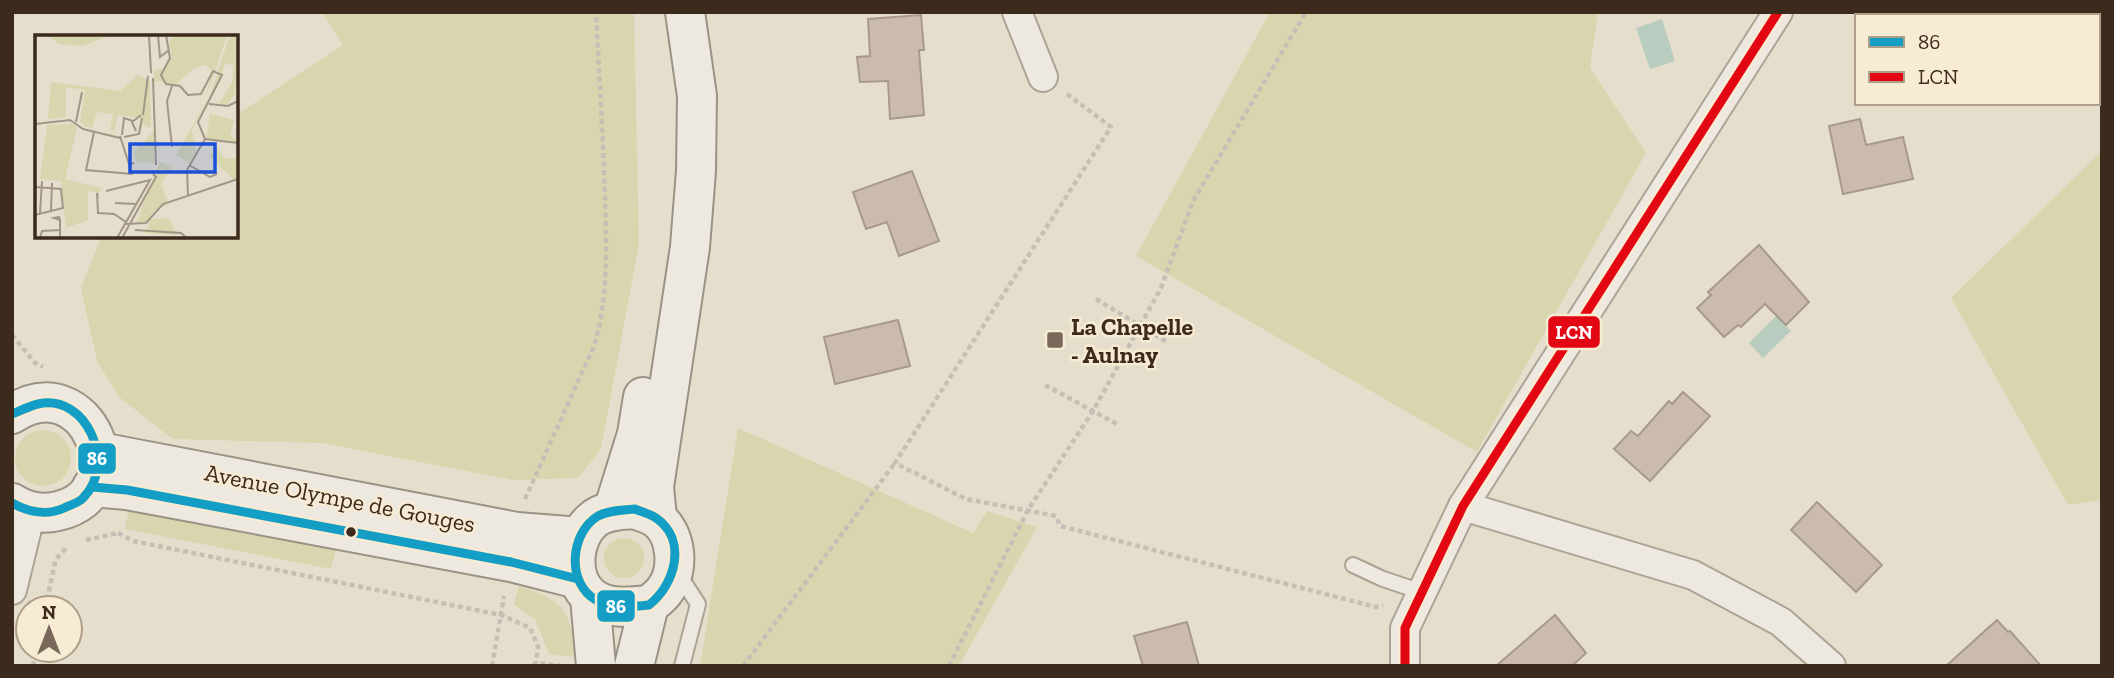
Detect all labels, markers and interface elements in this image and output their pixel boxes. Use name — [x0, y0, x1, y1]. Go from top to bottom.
legend — [1855, 14, 2100, 105]
text: 86 — [1918, 29, 1940, 54]
inset map — [35, 35, 238, 238]
text: LCN — [1918, 64, 1959, 89]
place label: La Chapelle - Aulnay — [1071, 312, 1194, 369]
line badge: LCN — [1547, 315, 1601, 349]
text: LCN — [1555, 321, 1593, 344]
marker: La Chapelle - Aulnay — [1045, 330, 1065, 350]
line badge: 86 — [77, 442, 117, 475]
text: 86 — [87, 447, 107, 470]
street label: Avenue Olympe de Gouges — [202, 458, 478, 538]
unlabelled marker — [344, 525, 358, 539]
line badge: 86 — [596, 589, 636, 623]
north arrow — [14, 594, 84, 664]
text: 86 — [606, 595, 626, 618]
text: N — [42, 601, 56, 624]

